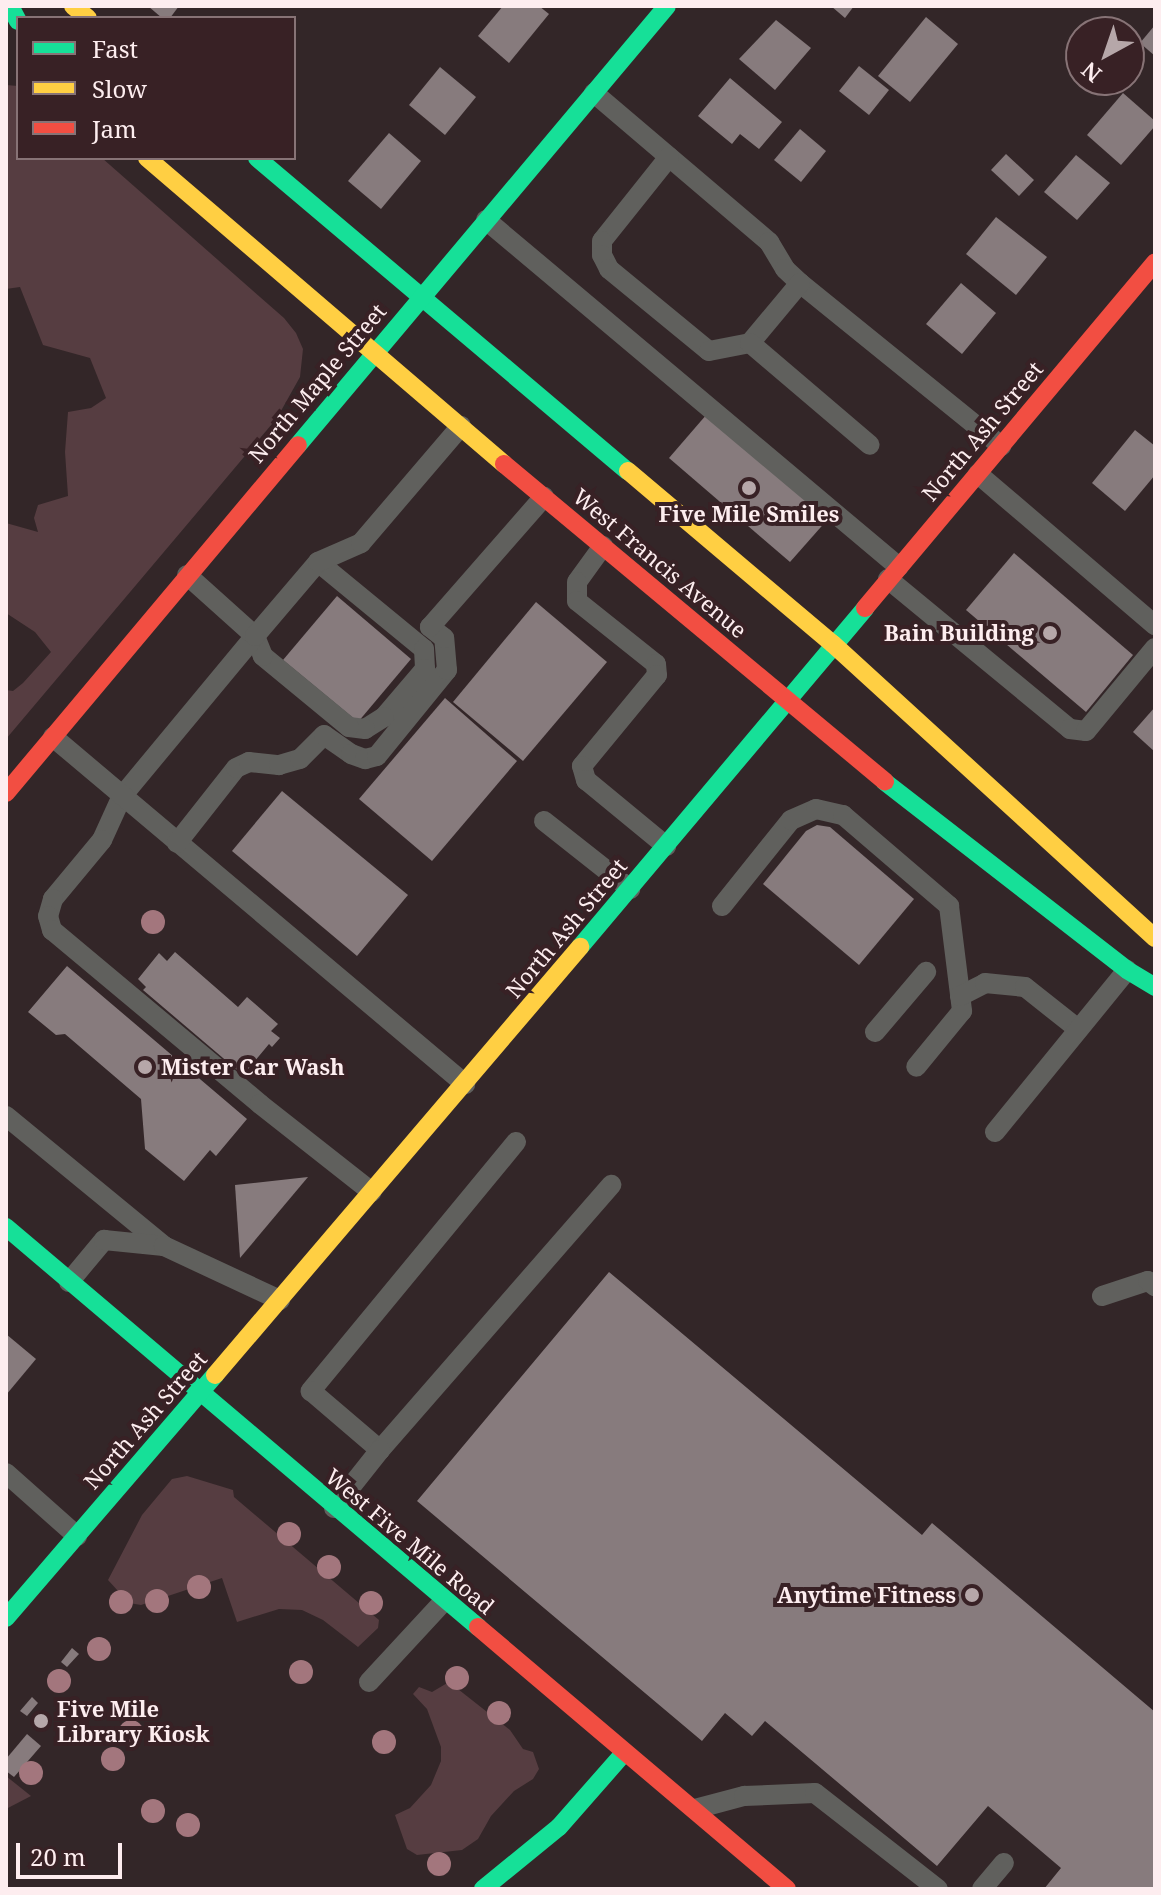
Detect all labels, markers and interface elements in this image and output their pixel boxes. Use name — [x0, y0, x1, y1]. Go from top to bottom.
legend — [16, 16, 296, 160]
north arrow — [1065, 16, 1145, 96]
text: Fast — [92, 32, 138, 65]
text: N — [1075, 56, 1107, 90]
text: Slow — [92, 72, 147, 105]
text: Jam — [92, 112, 137, 145]
street label: North Maple Street — [243, 298, 391, 468]
street label: North Ash Street — [916, 356, 1048, 506]
marker: Five Mile Smiles — [740, 479, 758, 497]
street label: West Francis Avenue — [568, 483, 752, 643]
place label: Five Mile Smiles — [659, 501, 839, 527]
place label: Bain Building — [884, 620, 1034, 646]
marker: Bain Building — [1041, 624, 1059, 642]
street label: North Ash Street — [500, 853, 632, 1003]
place label: Mister Car Wash — [161, 1054, 345, 1080]
marker: Mister Car Wash — [136, 1058, 154, 1076]
street label: North Ash Street — [78, 1346, 212, 1494]
street label: West Five Mile Road — [320, 1463, 500, 1619]
place label: Anytime Fitness — [777, 1582, 956, 1608]
marker: Anytime Fitness — [963, 1586, 981, 1604]
place label: Five Mile Library Kiosk — [57, 1695, 210, 1746]
marker: Five Mile Library Kiosk — [32, 1712, 50, 1730]
scale bar — [20, 1827, 126, 1877]
text: 20 m — [30, 1840, 86, 1873]

